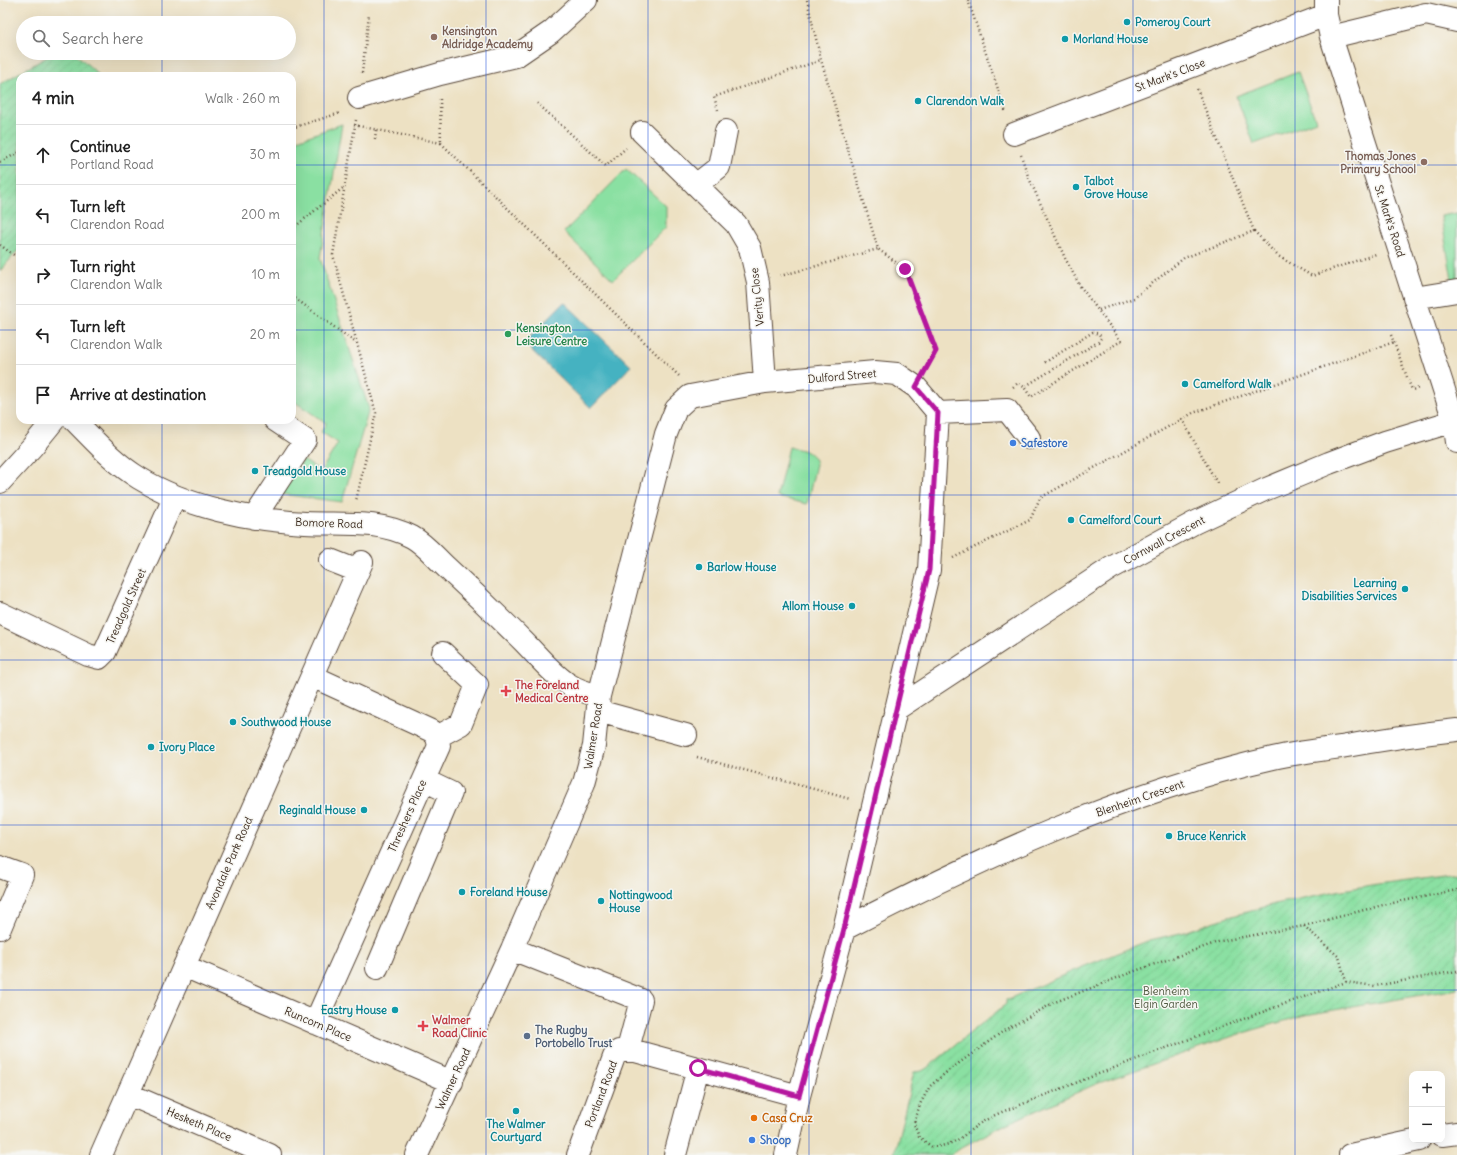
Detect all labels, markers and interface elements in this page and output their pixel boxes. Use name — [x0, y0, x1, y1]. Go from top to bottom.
place label: Pomeroy Court — [1135, 15, 1211, 30]
search box — [16, 16, 296, 60]
marker: Pomeroy Court — [1122, 17, 1132, 27]
place label: Kensington Aldridge Academy — [442, 24, 533, 52]
icon: search — [30, 27, 52, 49]
text: Search here — [62, 29, 143, 48]
marker: Kensington Aldridge Academy — [429, 32, 439, 42]
place label: Morland House — [1073, 32, 1148, 46]
marker: Morland House — [1060, 34, 1070, 44]
street label: St Mark's Close — [1133, 55, 1207, 95]
text: 4 min — [32, 87, 74, 109]
text: Walk · 260 m — [205, 90, 280, 107]
place label: Clarendon Walk — [926, 94, 1004, 108]
marker: Clarendon Walk — [913, 96, 923, 106]
text: Continue — [70, 137, 131, 156]
icon: ahead — [32, 144, 54, 166]
text: 30 m — [250, 146, 280, 163]
place label: Thomas Jones Primary School — [1340, 149, 1416, 177]
text: Portland Road — [70, 156, 154, 173]
marker: Thomas Jones Primary School — [1419, 157, 1429, 167]
place label: Talbot Grove House — [1084, 174, 1148, 201]
marker: Talbot Grove House — [1071, 182, 1081, 192]
street label: St. Mark's Road — [1372, 183, 1408, 259]
text: Turn left — [70, 197, 125, 216]
icon: left — [32, 204, 54, 226]
text: 200 m — [241, 206, 280, 223]
text: Clarendon Road — [70, 216, 164, 233]
text: Turn right — [70, 257, 135, 276]
route end — [896, 260, 914, 278]
icon: right — [32, 264, 54, 286]
text: 10 m — [252, 266, 280, 283]
street label: Verity Close — [747, 267, 767, 327]
text: Clarendon Walk — [70, 276, 162, 293]
text: Turn left — [70, 317, 125, 336]
place label: Kensington Leisure Centre — [516, 321, 587, 348]
icon: left — [32, 324, 54, 346]
text: 20 m — [250, 326, 280, 343]
marker: Kensington Leisure Centre — [503, 329, 513, 339]
text: Clarendon Walk — [70, 336, 162, 353]
street label: Dulford Street — [807, 366, 877, 386]
place label: Camelford Walk — [1193, 377, 1272, 391]
marker: Camelford Walk — [1180, 379, 1190, 389]
icon: arrive — [32, 384, 54, 406]
text: Arrive at destination — [70, 385, 206, 404]
place label: Safestore — [1021, 436, 1068, 450]
marker: Safestore — [1008, 438, 1018, 448]
place label: Treadgold House — [263, 464, 346, 479]
marker: Treadgold House — [250, 466, 260, 476]
place label: Camelford Court — [1079, 513, 1162, 527]
street label: Cornwall Crescent — [1121, 513, 1207, 567]
street label: Bomore Road — [295, 515, 364, 531]
marker: Camelford Court — [1066, 515, 1076, 525]
place label: Barlow House — [707, 560, 776, 574]
marker: Barlow House — [694, 562, 704, 572]
street label: Treadgold Street — [103, 566, 149, 646]
place label: Learning Disabilities Services — [1302, 576, 1397, 603]
marker: Learning Disabilities Services — [1400, 584, 1410, 594]
place label: Allom House — [782, 599, 844, 613]
marker: Allom House — [847, 601, 857, 611]
place label: The Foreland Medical Centre — [515, 678, 589, 705]
marker: The Foreland Medical Centre — [500, 685, 512, 697]
street label: Walmer Road — [581, 701, 605, 770]
place label: Southwood House — [241, 715, 331, 729]
marker: Southwood House — [228, 717, 238, 727]
place label: Ivory Place — [159, 740, 215, 755]
marker: Ivory Place — [146, 742, 156, 752]
street label: Blenheim Crescent — [1094, 776, 1186, 820]
street label: Threshers Place — [385, 777, 429, 855]
place label: Reginald House — [279, 803, 356, 818]
marker: Reginald House — [359, 805, 369, 815]
street label: Avondale Park Road — [202, 814, 256, 911]
place label: Bruce Kenrick — [1177, 829, 1246, 843]
marker: Bruce Kenrick — [1164, 831, 1174, 841]
place label: Foreland House — [470, 885, 548, 899]
marker: Foreland House — [457, 887, 467, 897]
place label: Nottingwood House — [609, 888, 673, 915]
marker: Nottingwood House — [596, 896, 606, 906]
park label: Blenheim Elgin Garden — [1134, 984, 1198, 1011]
place label: Eastry House — [321, 1003, 387, 1018]
street label: Runcorn Place — [282, 1004, 354, 1044]
marker: Eastry House — [390, 1005, 400, 1015]
place label: Walmer Road Clinic — [432, 1013, 487, 1040]
marker: Walmer Road Clinic — [417, 1020, 429, 1032]
place label: The Rugby Portobello Trust — [535, 1023, 613, 1050]
marker: The Rugby Portobello Trust — [522, 1031, 532, 1041]
street label: Walmer Road — [433, 1045, 474, 1112]
street label: Portland Road — [582, 1058, 620, 1130]
route start — [689, 1059, 707, 1077]
map controls — [1409, 1071, 1445, 1143]
button: + — [1409, 1071, 1445, 1107]
street label: Hesketh Place — [164, 1104, 234, 1144]
marker: The Walmer Courtyard — [511, 1106, 521, 1116]
button: − — [1409, 1107, 1445, 1143]
place label: Casa Cruz — [762, 1111, 813, 1125]
marker: Casa Cruz — [749, 1113, 759, 1123]
place label: The Walmer Courtyard — [486, 1117, 546, 1145]
place label: Shoop — [760, 1133, 791, 1148]
marker: Shoop — [747, 1135, 757, 1145]

